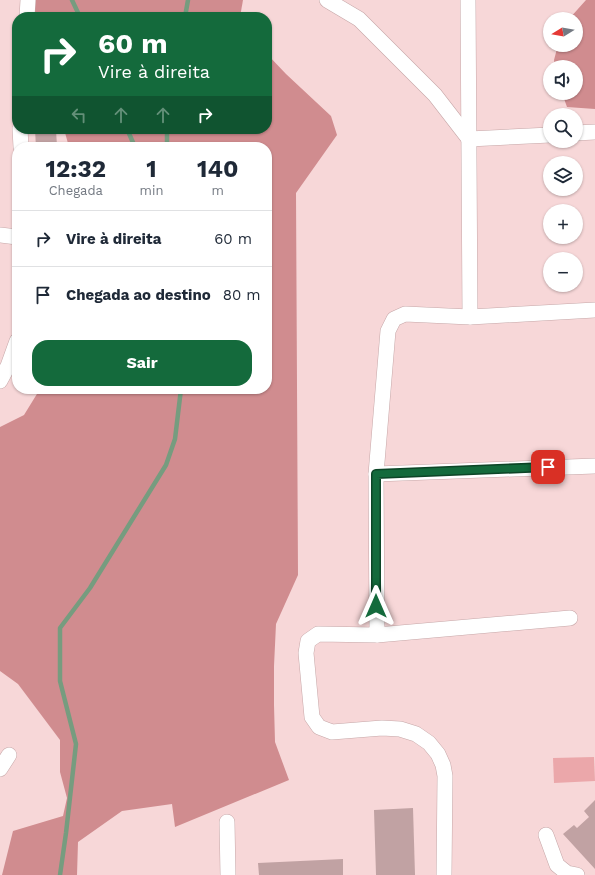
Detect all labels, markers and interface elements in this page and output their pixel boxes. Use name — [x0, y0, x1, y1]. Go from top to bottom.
north arrow — [543, 12, 583, 52]
map controls — [543, 12, 583, 292]
text: 60 m — [98, 27, 168, 60]
icon: right — [32, 28, 84, 80]
button: sound — [543, 60, 583, 100]
text: Vire à direita — [98, 61, 210, 82]
icon: left — [68, 104, 90, 126]
icon: ahead — [110, 104, 132, 126]
icon: ahead — [152, 104, 174, 126]
icon: right — [194, 104, 216, 126]
button: search — [543, 108, 583, 148]
text: 12:32 — [46, 155, 106, 183]
text: 1 — [146, 155, 157, 183]
text: 140 — [197, 155, 238, 183]
button: layers — [543, 156, 583, 196]
text: Chegada — [49, 183, 103, 198]
text: min — [140, 183, 164, 198]
text: m — [212, 183, 224, 198]
button: + — [543, 204, 583, 244]
icon: right — [32, 228, 54, 250]
text: Vire à direita — [66, 230, 161, 248]
text: 60 m — [214, 230, 252, 248]
button: − — [543, 252, 583, 292]
icon: arrive — [32, 284, 54, 306]
text: Chegada ao destino — [66, 286, 211, 304]
text: 80 m — [223, 286, 261, 304]
button: Sair — [32, 340, 252, 386]
pin — [531, 450, 565, 484]
icon: arrive — [537, 456, 559, 478]
position arrow — [355, 585, 397, 627]

